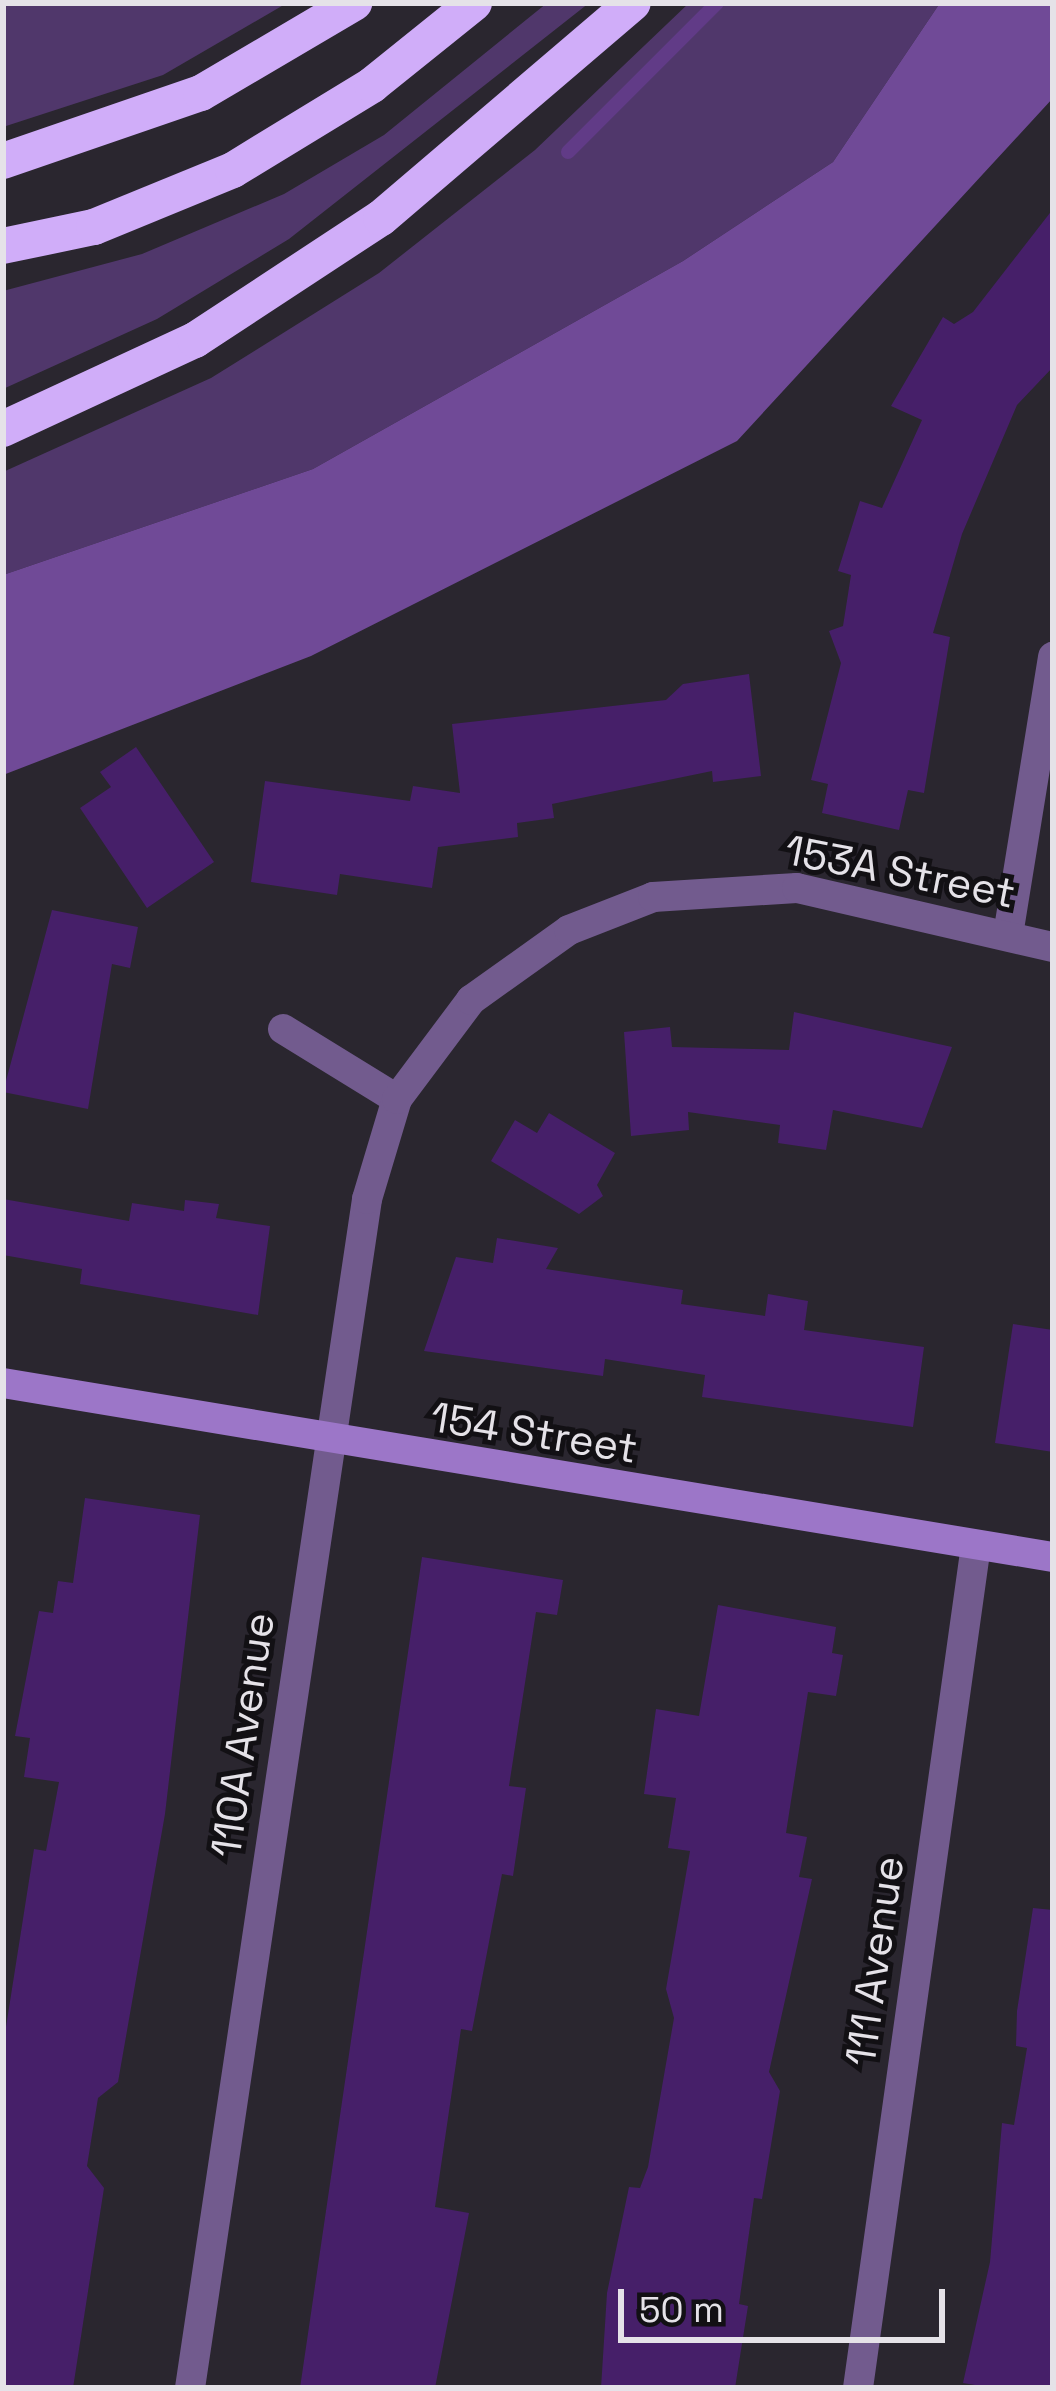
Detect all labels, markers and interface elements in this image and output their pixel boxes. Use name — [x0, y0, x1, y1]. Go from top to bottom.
street label: 153A Street — [780, 825, 1020, 919]
street label: 154 Street — [427, 1392, 641, 1474]
street label: 110A Avenue — [201, 1609, 285, 1861]
street label: 111 Avenue — [835, 1853, 915, 2069]
scale bar — [624, 2265, 951, 2339]
text: 50 m — [639, 2287, 724, 2333]

